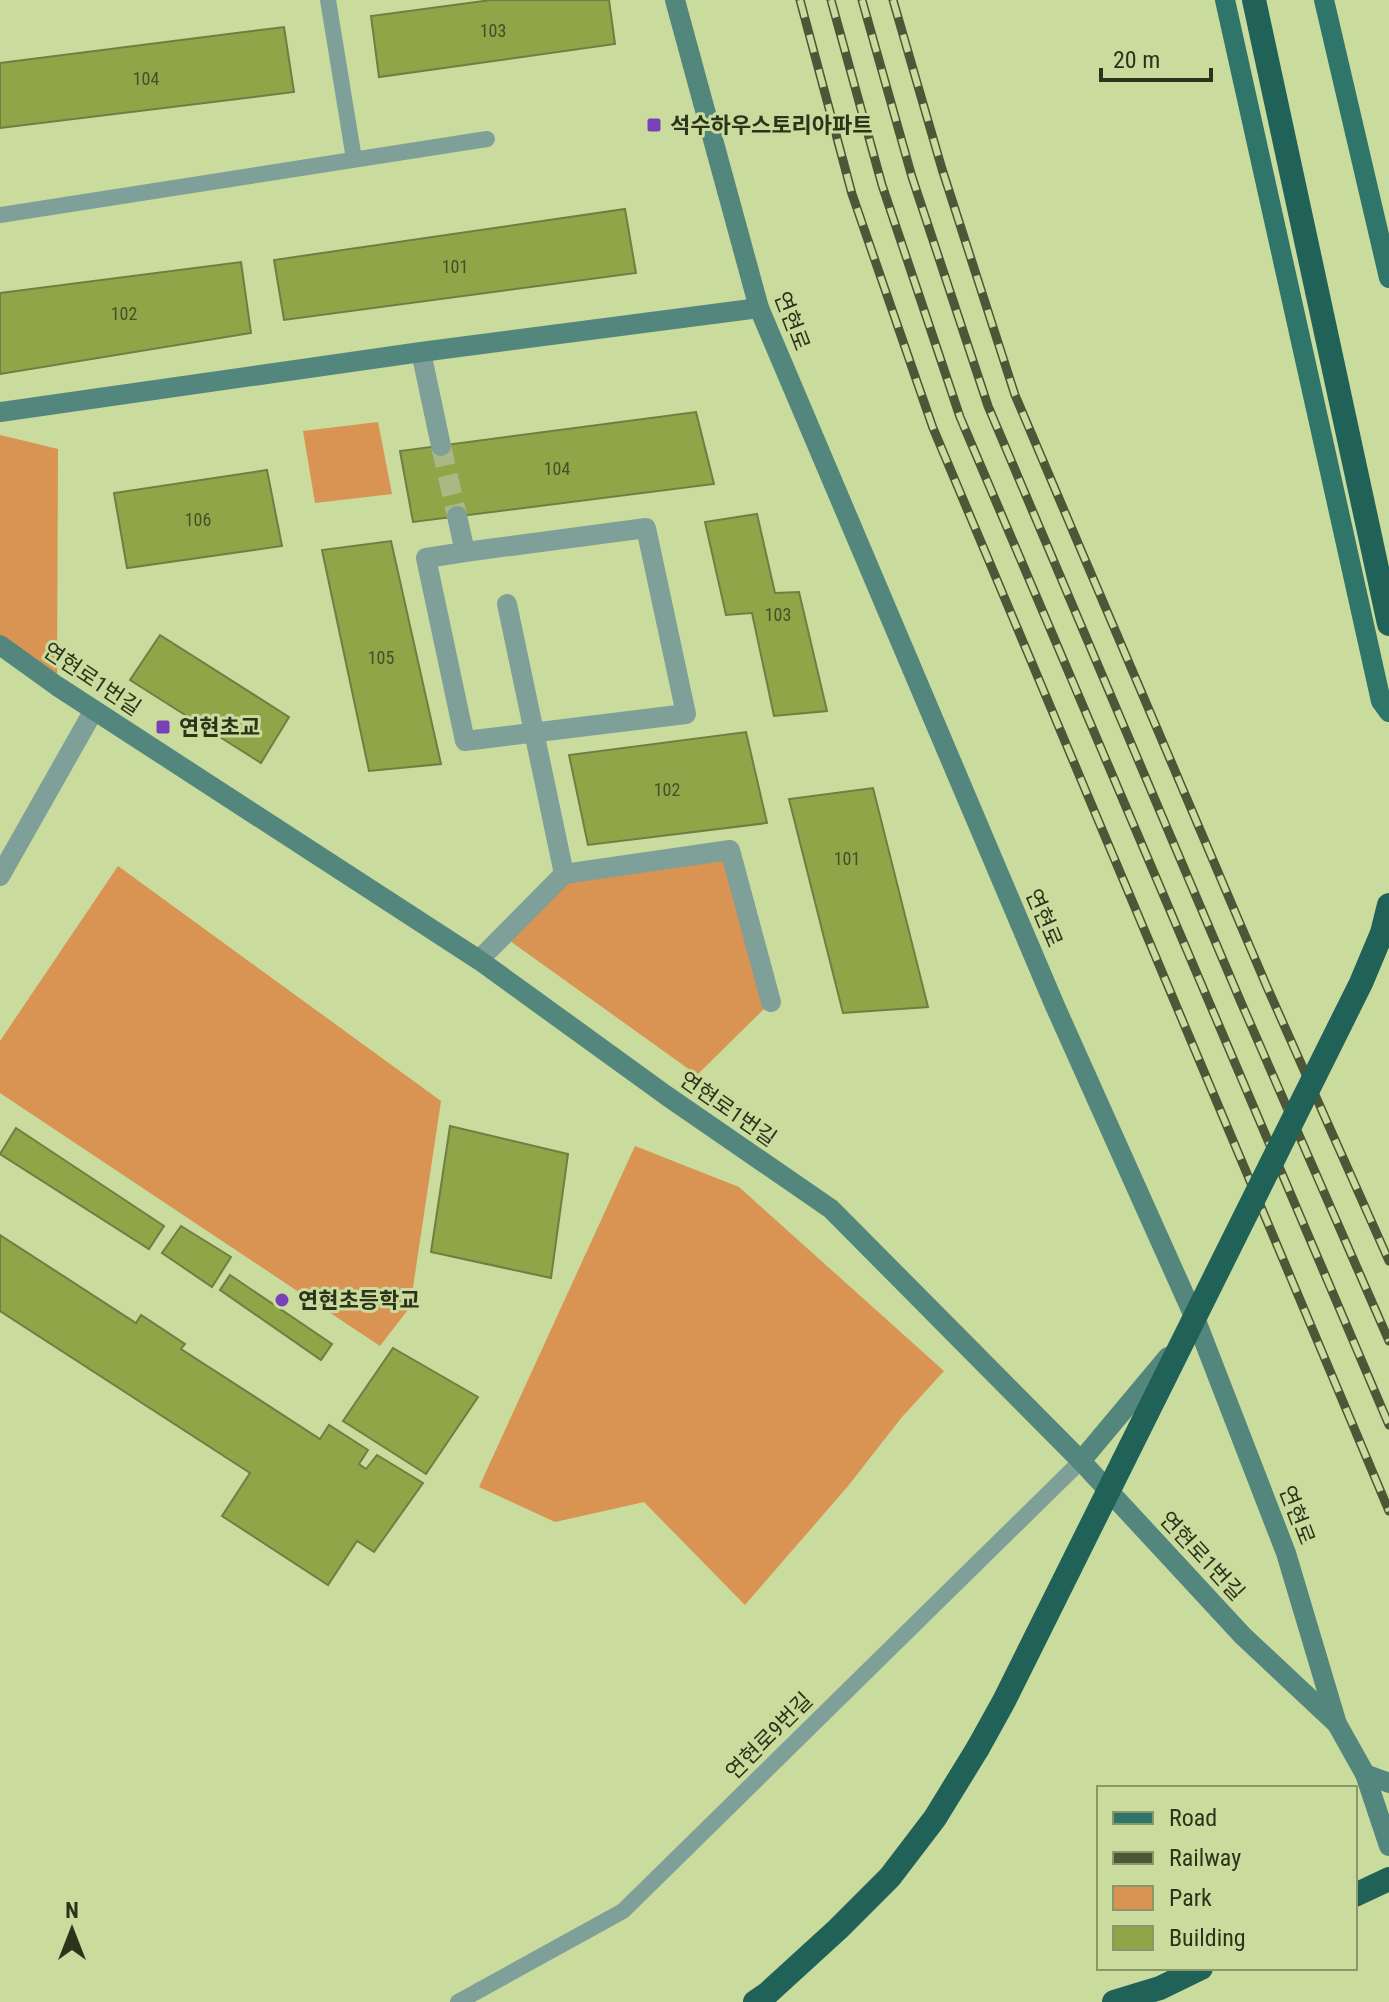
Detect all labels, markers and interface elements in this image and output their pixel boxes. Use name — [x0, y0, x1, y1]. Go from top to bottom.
house number: 103 — [480, 20, 506, 41]
scale bar — [1101, 32, 1211, 82]
text: 20 m — [1113, 46, 1160, 74]
house number: 104 — [133, 68, 159, 89]
place label: 석수하우스토리아파트 — [670, 113, 872, 138]
marker: 석수하우스토리아파트 — [645, 116, 663, 134]
house number: 101 — [442, 256, 468, 277]
street label: 연현로 — [769, 288, 815, 354]
house number: 102 — [111, 303, 137, 324]
house number: 104 — [544, 458, 570, 479]
house number: 106 — [185, 509, 211, 530]
house number: 103 — [765, 604, 791, 625]
street label: 연현로1번길 — [39, 637, 145, 721]
house number: 105 — [368, 647, 394, 668]
place label: 연현초교 — [179, 715, 260, 740]
marker: 연현초교 — [154, 718, 172, 736]
house number: 102 — [654, 779, 680, 800]
house number: 101 — [834, 848, 860, 869]
street label: 연현로 — [1021, 885, 1067, 951]
street label: 연현로1번길 — [675, 1067, 781, 1151]
place label: 연현초등학교 — [298, 1288, 419, 1313]
marker: 연현초등학교 — [273, 1291, 291, 1309]
street label: 연현로 — [1274, 1482, 1320, 1548]
street label: 연현로1번길 — [1155, 1506, 1249, 1606]
street label: 연현로9번길 — [721, 1688, 817, 1784]
legend — [1097, 1786, 1357, 1970]
text: Road — [1169, 1804, 1217, 1832]
text: Railway — [1169, 1844, 1241, 1872]
text: Park — [1169, 1884, 1212, 1912]
north arrow — [32, 1890, 112, 1970]
text: N — [65, 1898, 79, 1923]
text: Building — [1169, 1924, 1246, 1952]

